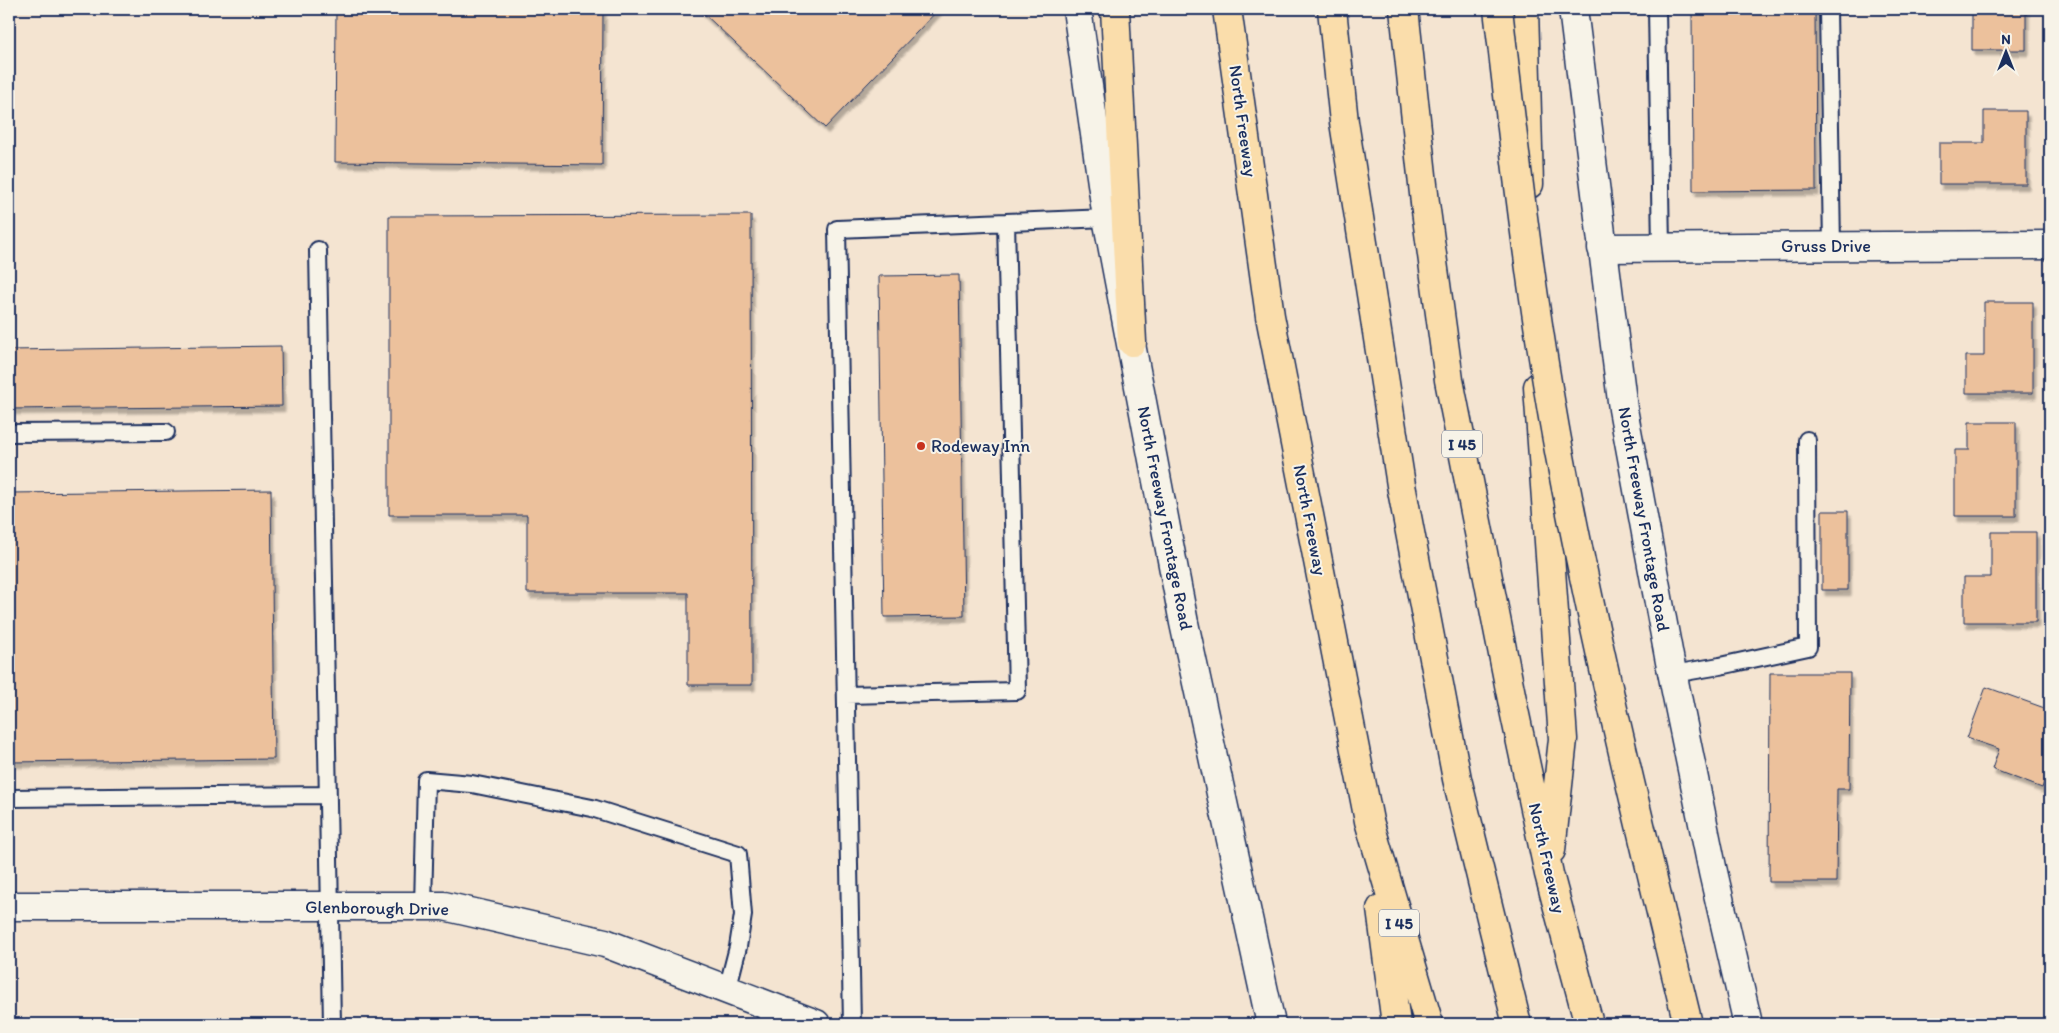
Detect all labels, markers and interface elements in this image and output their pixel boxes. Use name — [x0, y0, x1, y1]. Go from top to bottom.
north arrow — [1982, 28, 2032, 78]
text: N — [2001, 31, 2011, 48]
street label: North Freeway — [1224, 64, 1262, 179]
street label: Gruss Drive — [1781, 235, 1871, 257]
street label: North Freeway Frontage Road — [1132, 404, 1198, 632]
street label: North Freeway Frontage Road — [1613, 405, 1675, 633]
road number: I 45 — [1442, 430, 1482, 458]
place label: Rodeway Inn — [931, 435, 1031, 457]
marker: Rodeway Inn — [915, 440, 927, 452]
street label: North Freeway — [1288, 463, 1332, 578]
street label: North Freeway — [1524, 801, 1570, 916]
street label: Glenborough Drive — [305, 896, 449, 920]
road number: I 45 — [1379, 910, 1419, 936]

